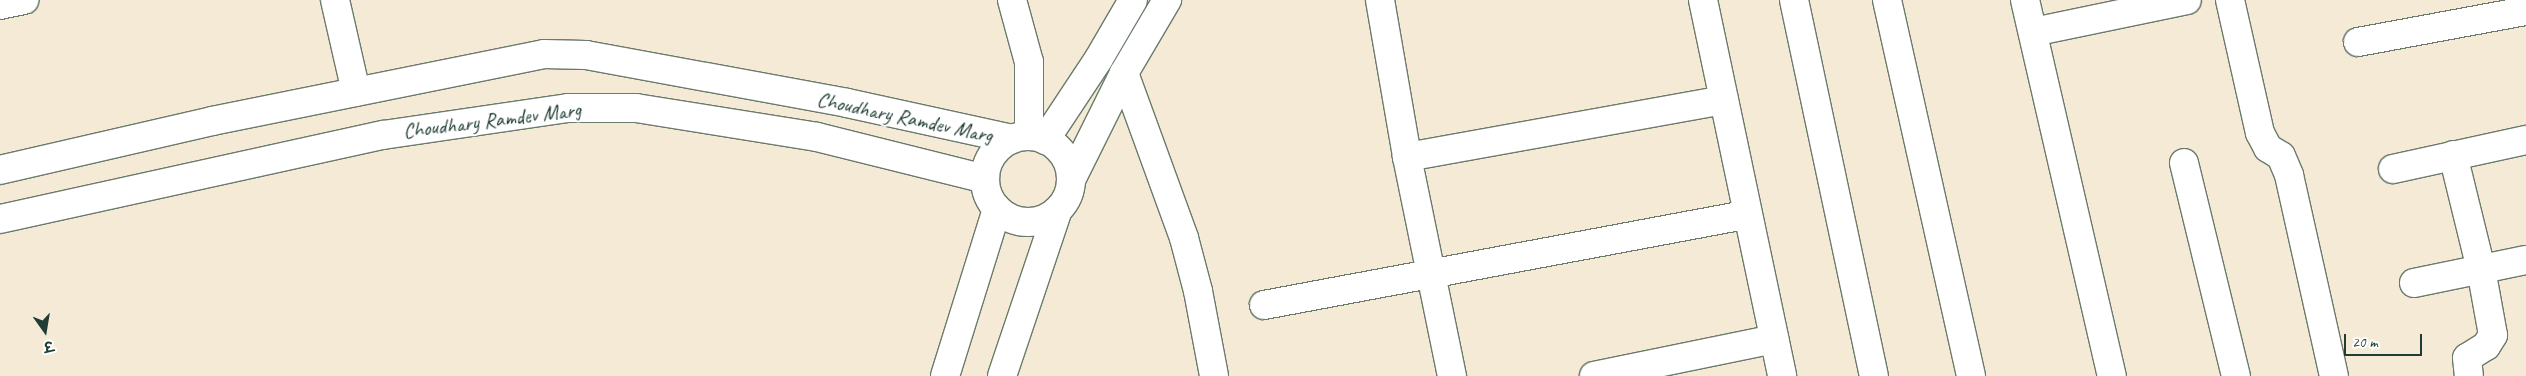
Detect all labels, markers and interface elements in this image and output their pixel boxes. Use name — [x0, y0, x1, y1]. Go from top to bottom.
street label: Choudhary Ramdev Marg — [815, 86, 995, 148]
street label: Choudhary Ramdev Marg — [401, 97, 583, 143]
north arrow — [20, 306, 70, 356]
scale bar — [2346, 324, 2424, 356]
text: 20 m — [2352, 333, 2378, 352]
text: उ — [42, 337, 55, 355]

